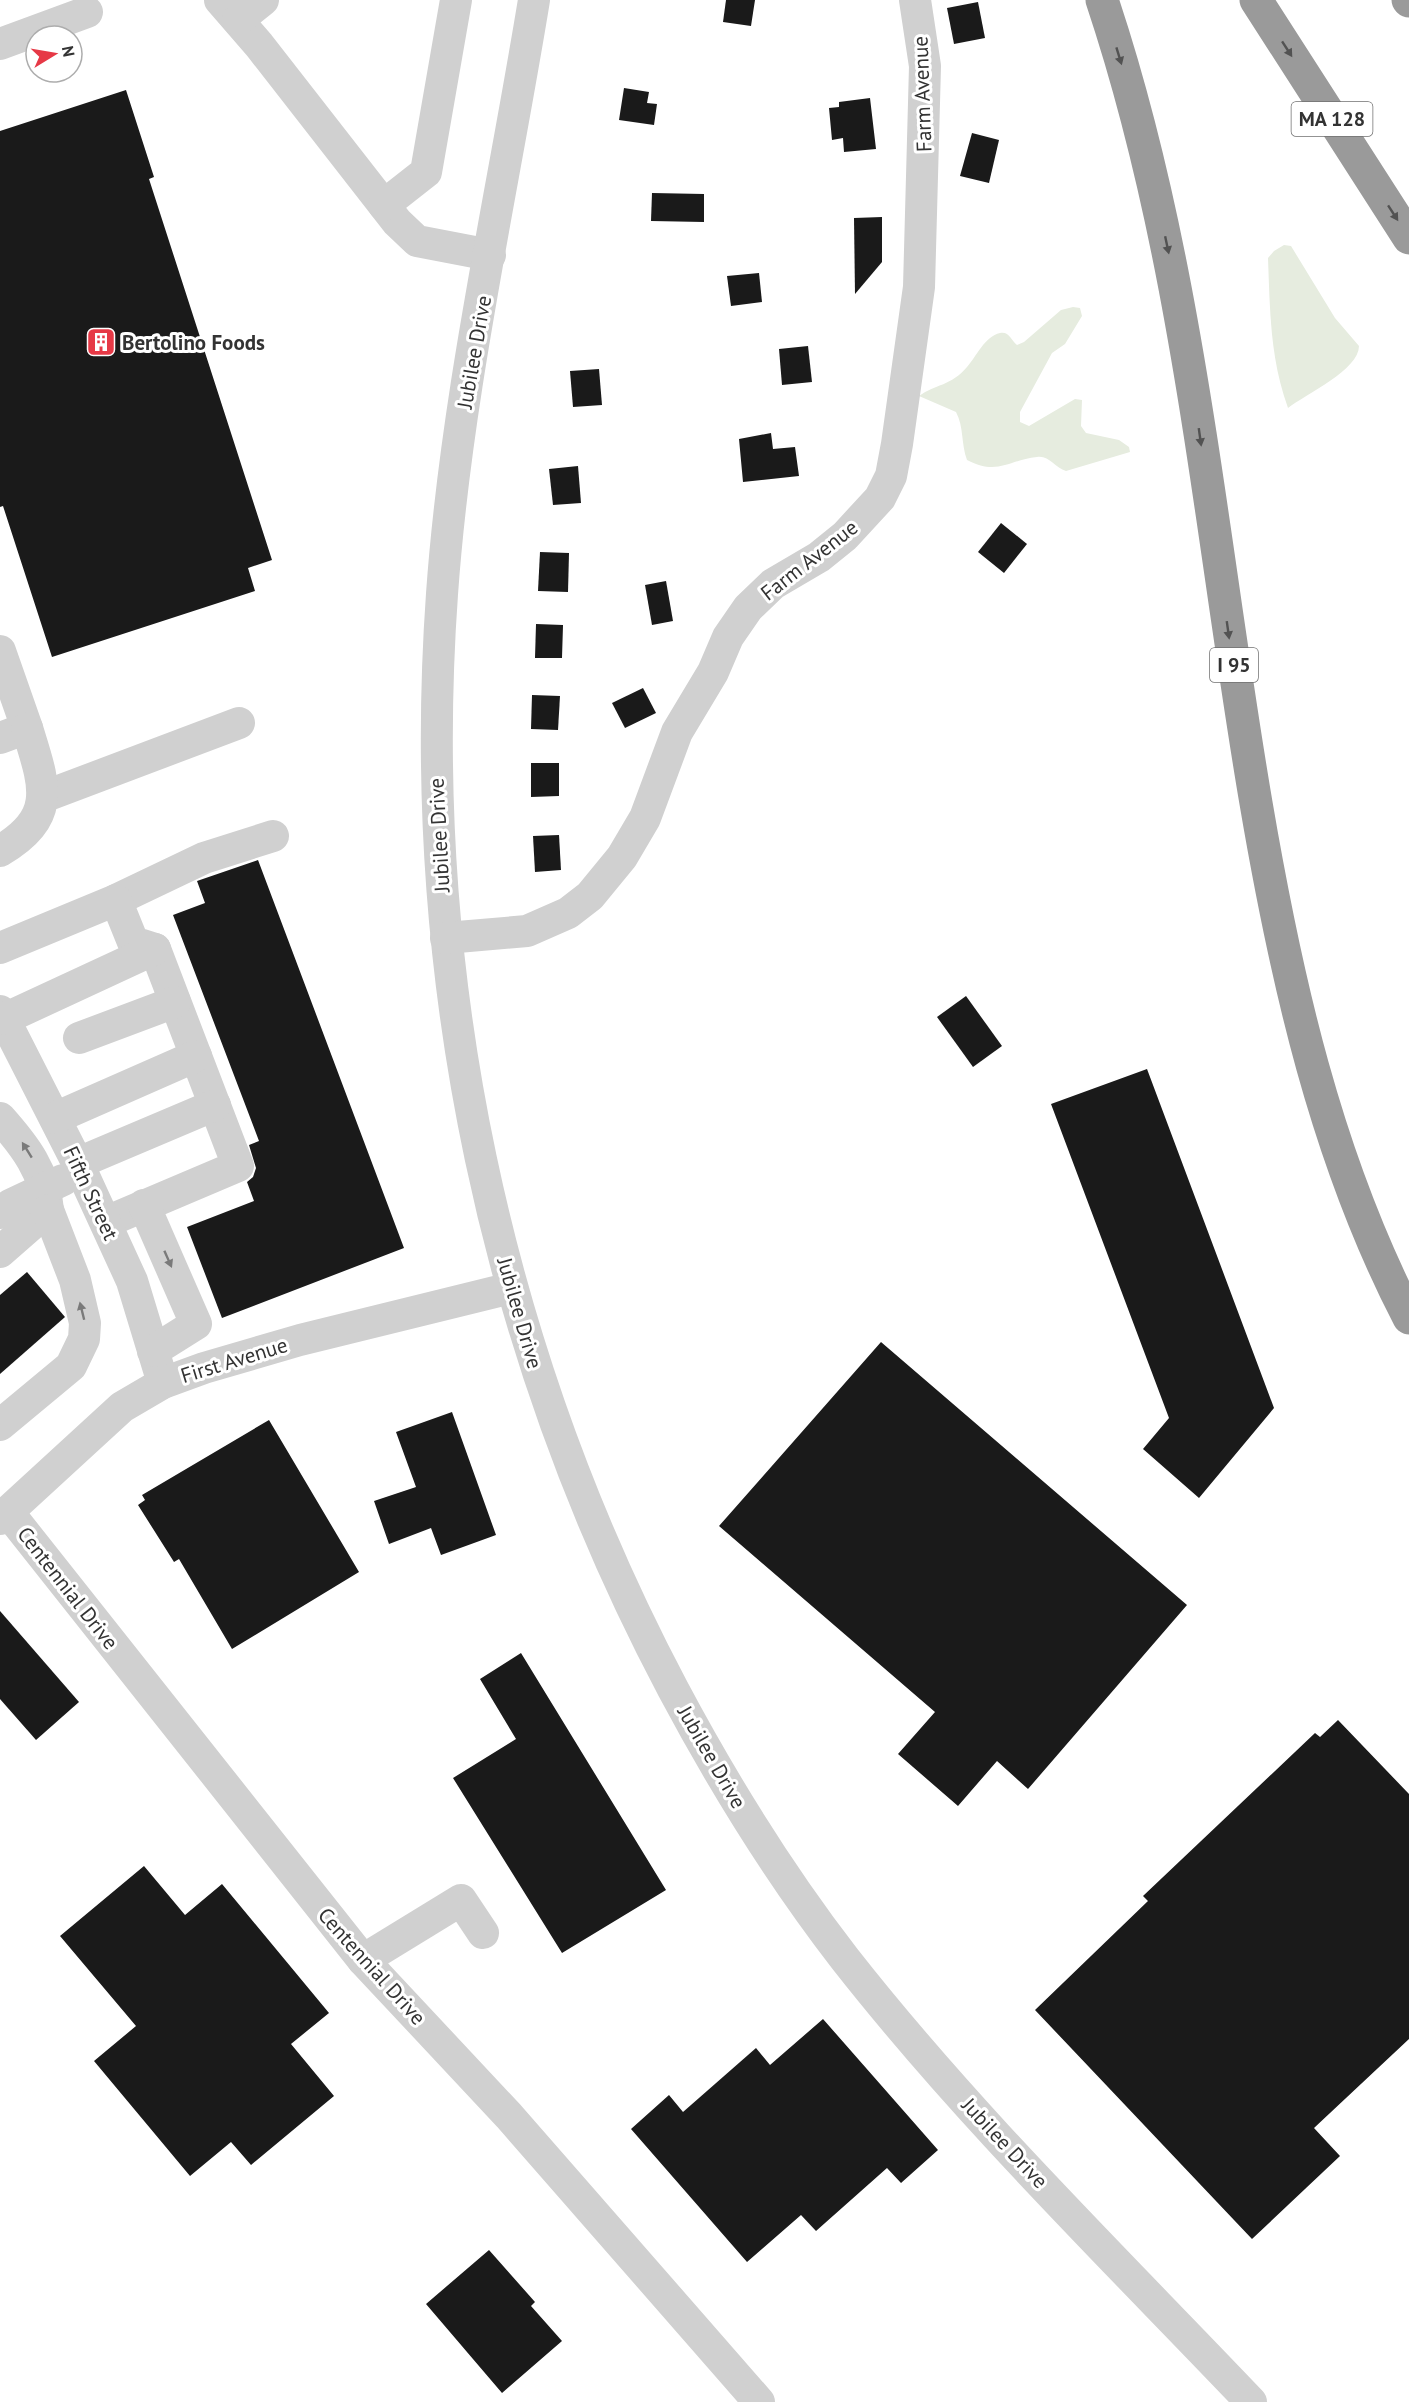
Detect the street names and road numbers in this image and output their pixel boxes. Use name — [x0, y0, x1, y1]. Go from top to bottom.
street label: Farm Avenue — [906, 36, 938, 152]
road number: MA 128 — [1292, 102, 1372, 136]
street label: Jubilee Drive — [451, 293, 497, 412]
street label: Farm Avenue — [755, 514, 863, 606]
road number: I 95 — [1210, 648, 1258, 682]
street label: Jubilee Drive — [423, 777, 456, 894]
street label: Fifth Street — [57, 1142, 125, 1244]
street label: Jubilee Drive — [491, 1253, 549, 1372]
street label: First Avenue — [177, 1331, 291, 1389]
street label: Centennial Drive — [12, 1521, 124, 1655]
street label: Jubilee Drive — [671, 1700, 752, 1813]
street label: Centennial Drive — [312, 1902, 432, 2030]
street label: Jubilee Drive — [955, 2091, 1054, 2194]

